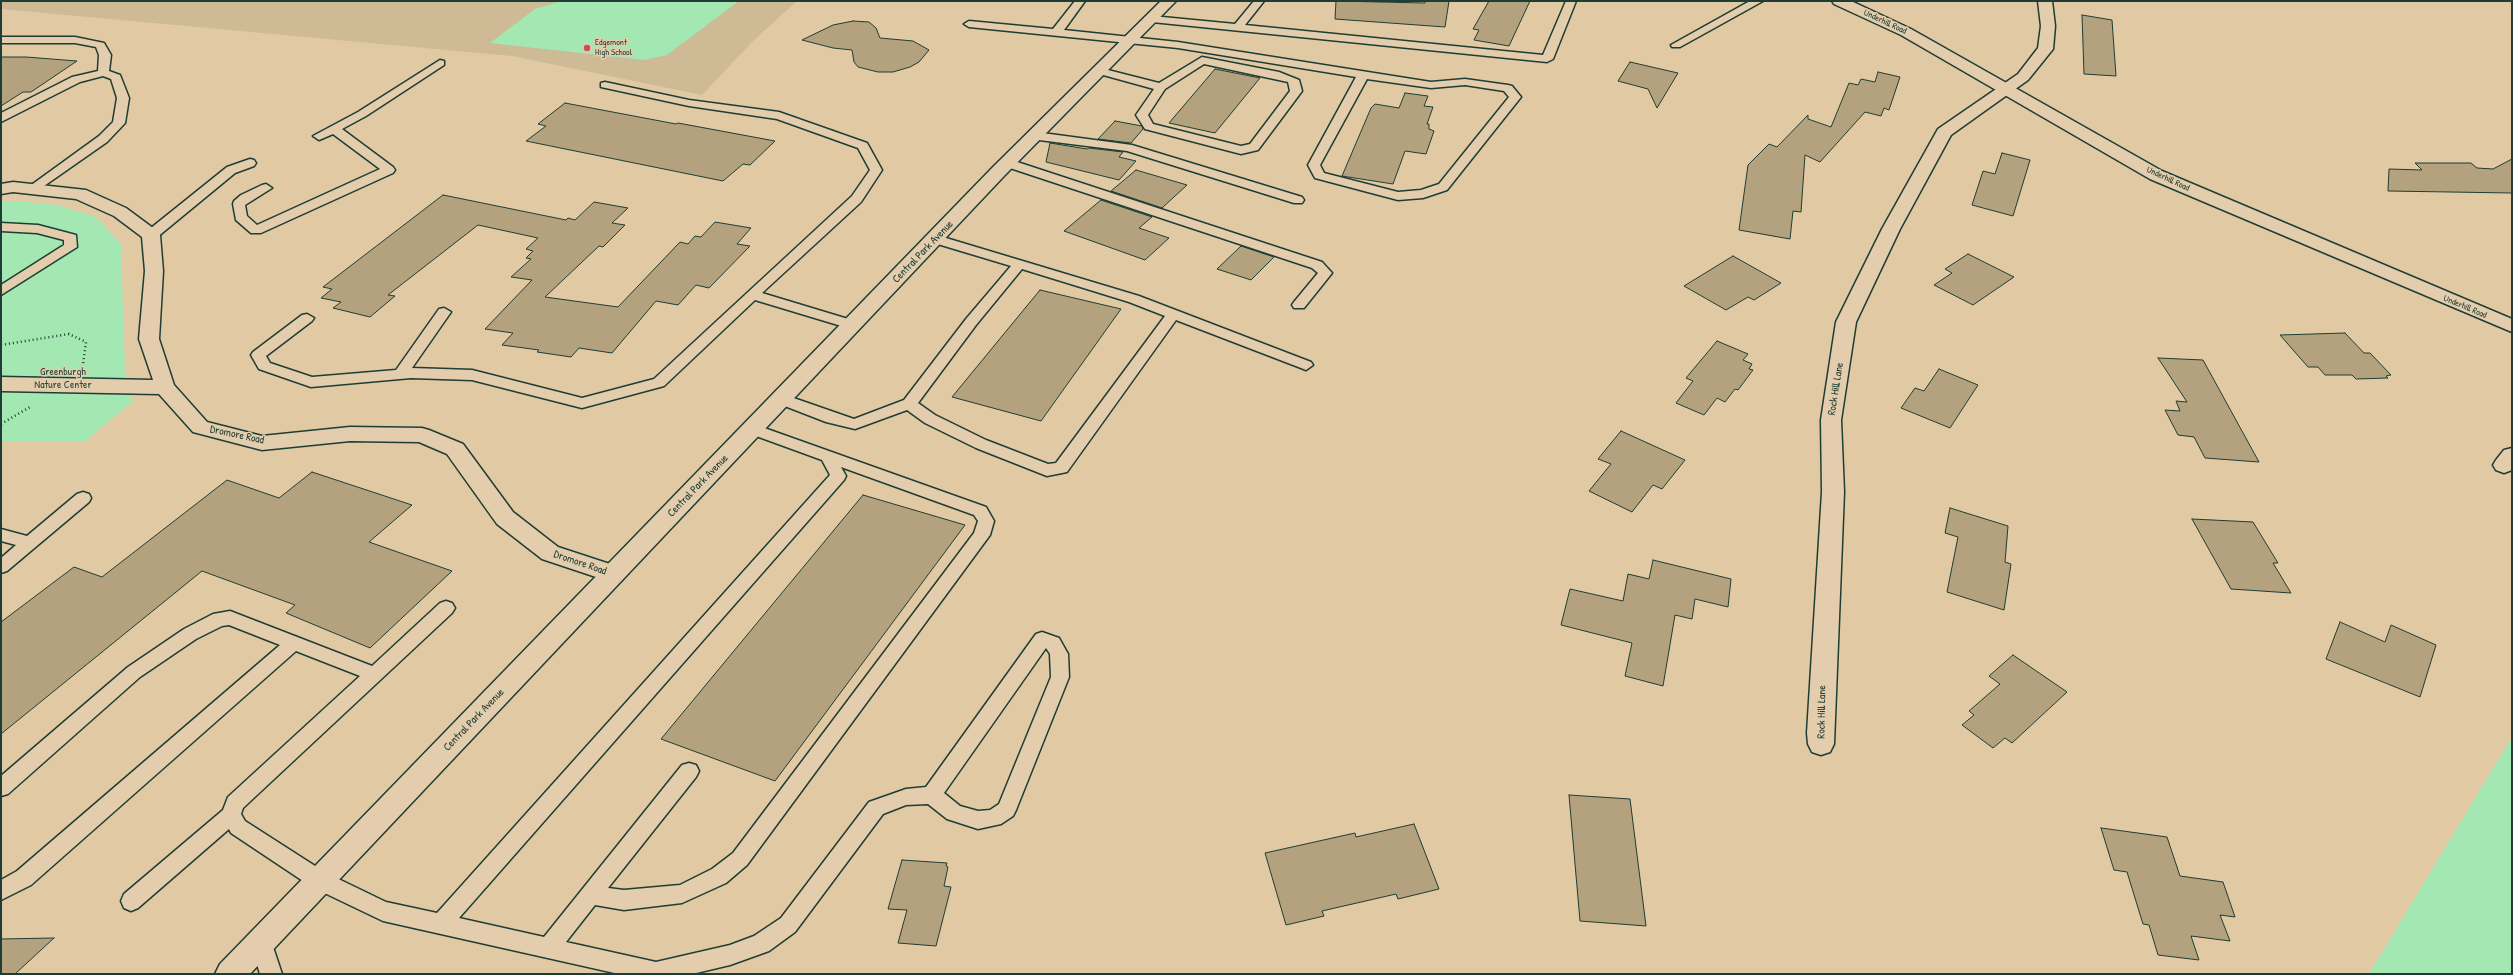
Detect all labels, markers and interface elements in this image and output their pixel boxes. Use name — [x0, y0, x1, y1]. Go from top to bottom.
street label: Underhill Road — [1862, 7, 1908, 37]
place label: Edgemont High School — [595, 38, 632, 59]
marker: Edgemont High School — [582, 43, 592, 53]
street label: Underhill Road — [2145, 164, 2191, 194]
street label: Central Park Avenue — [890, 218, 956, 286]
street label: Underhill Road — [2442, 293, 2488, 321]
street label: Rock Hill Lane — [1825, 362, 1847, 416]
park label: Greenburgh Nature Center — [34, 365, 92, 391]
street label: Dromore Road — [209, 423, 265, 447]
street label: Central Park Avenue — [665, 452, 731, 520]
street label: Dromore Road — [552, 548, 608, 578]
street label: Rock Hill Lane — [1815, 685, 1829, 739]
street label: Central Park Avenue — [441, 686, 507, 754]

